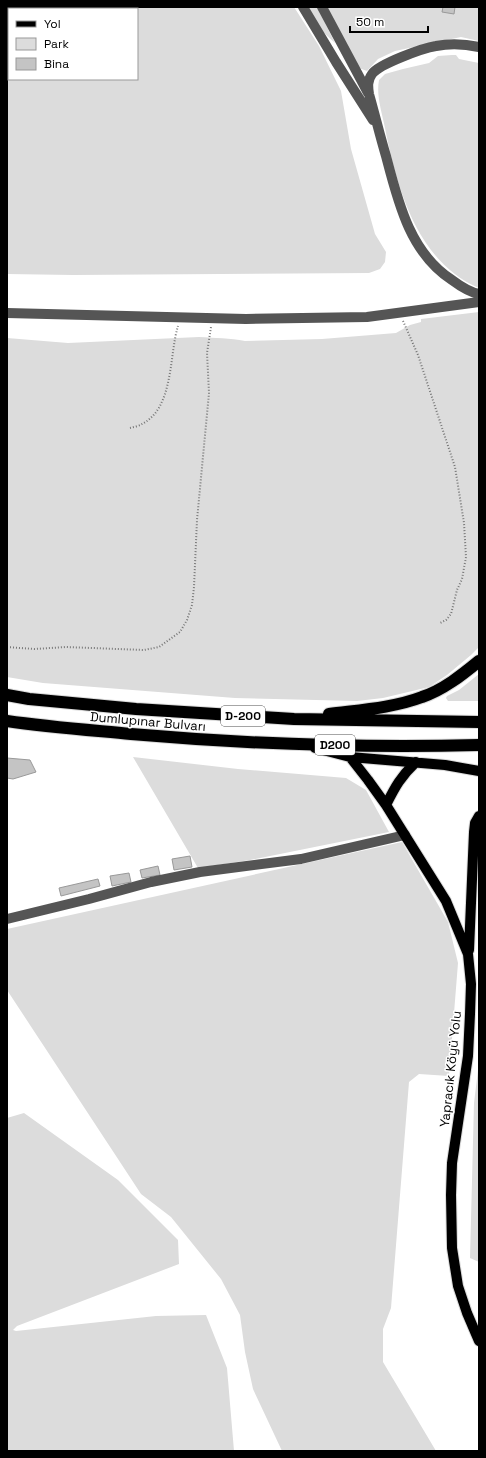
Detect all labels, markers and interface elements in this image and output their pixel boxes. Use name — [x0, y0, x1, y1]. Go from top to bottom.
legend — [8, 8, 138, 80]
scale bar — [350, 8, 428, 34]
text: 50 m — [356, 14, 384, 30]
text: Yol — [44, 16, 61, 32]
text: Park — [44, 36, 69, 52]
text: Bina — [44, 56, 69, 72]
road number: D-200 — [221, 706, 265, 726]
street label: Dumlupınar Bulvarı — [89, 708, 207, 735]
road number: D200 — [315, 735, 355, 755]
street label: Yapracık Köyü Yolu — [436, 1010, 465, 1128]

